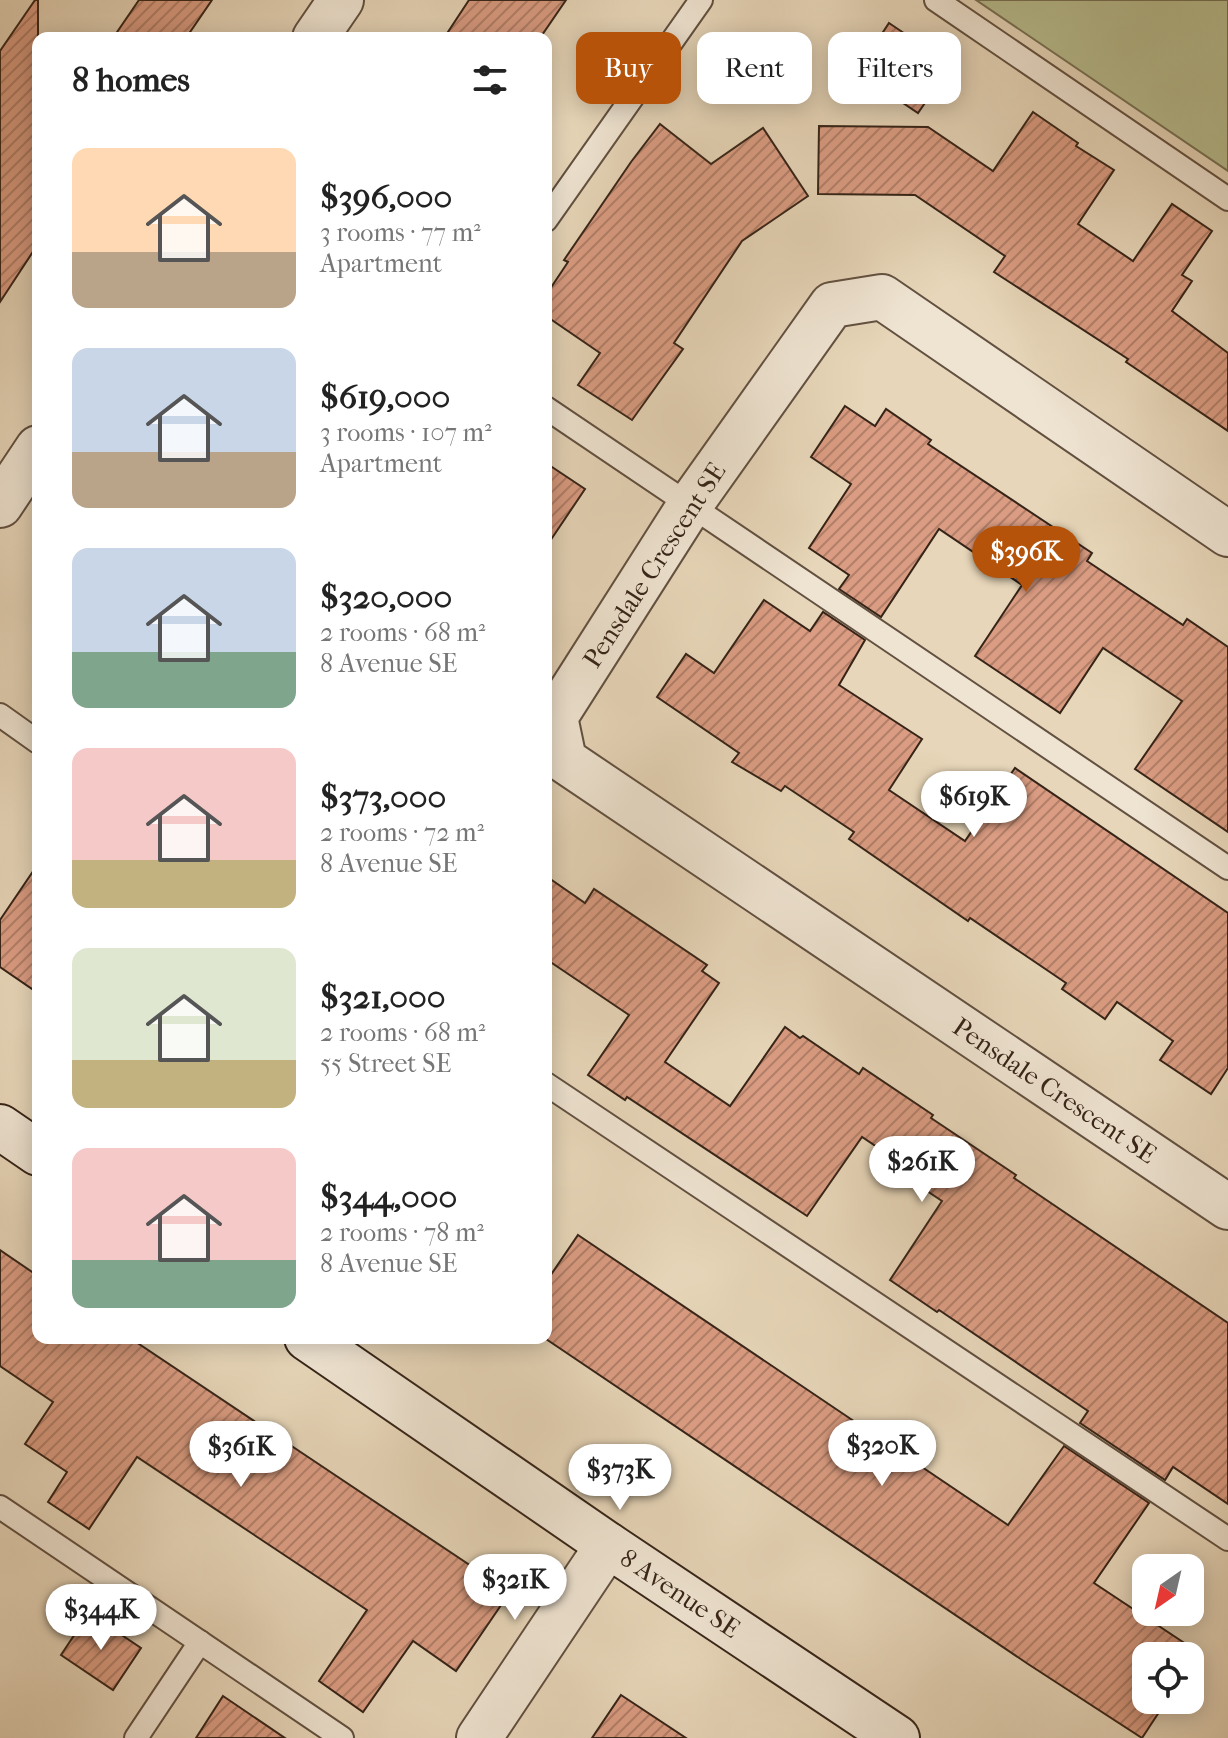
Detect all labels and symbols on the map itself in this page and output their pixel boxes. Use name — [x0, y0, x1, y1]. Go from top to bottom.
street label: Pensdale Crescent SE — [576, 457, 732, 674]
pin: $396K — [970, 526, 1082, 594]
pin: $619K — [918, 771, 1030, 839]
street label: Pensdale Crescent SE — [947, 1011, 1162, 1170]
pin: $261K — [866, 1136, 978, 1204]
pin: $320K — [826, 1420, 938, 1488]
pin: $361K — [185, 1421, 297, 1489]
pin: $373K — [564, 1444, 676, 1512]
street label: 8 Avenue SE — [614, 1542, 746, 1645]
pin: $321K — [459, 1554, 571, 1622]
north arrow — [1132, 1554, 1204, 1626]
pin: $344K — [45, 1584, 157, 1652]

